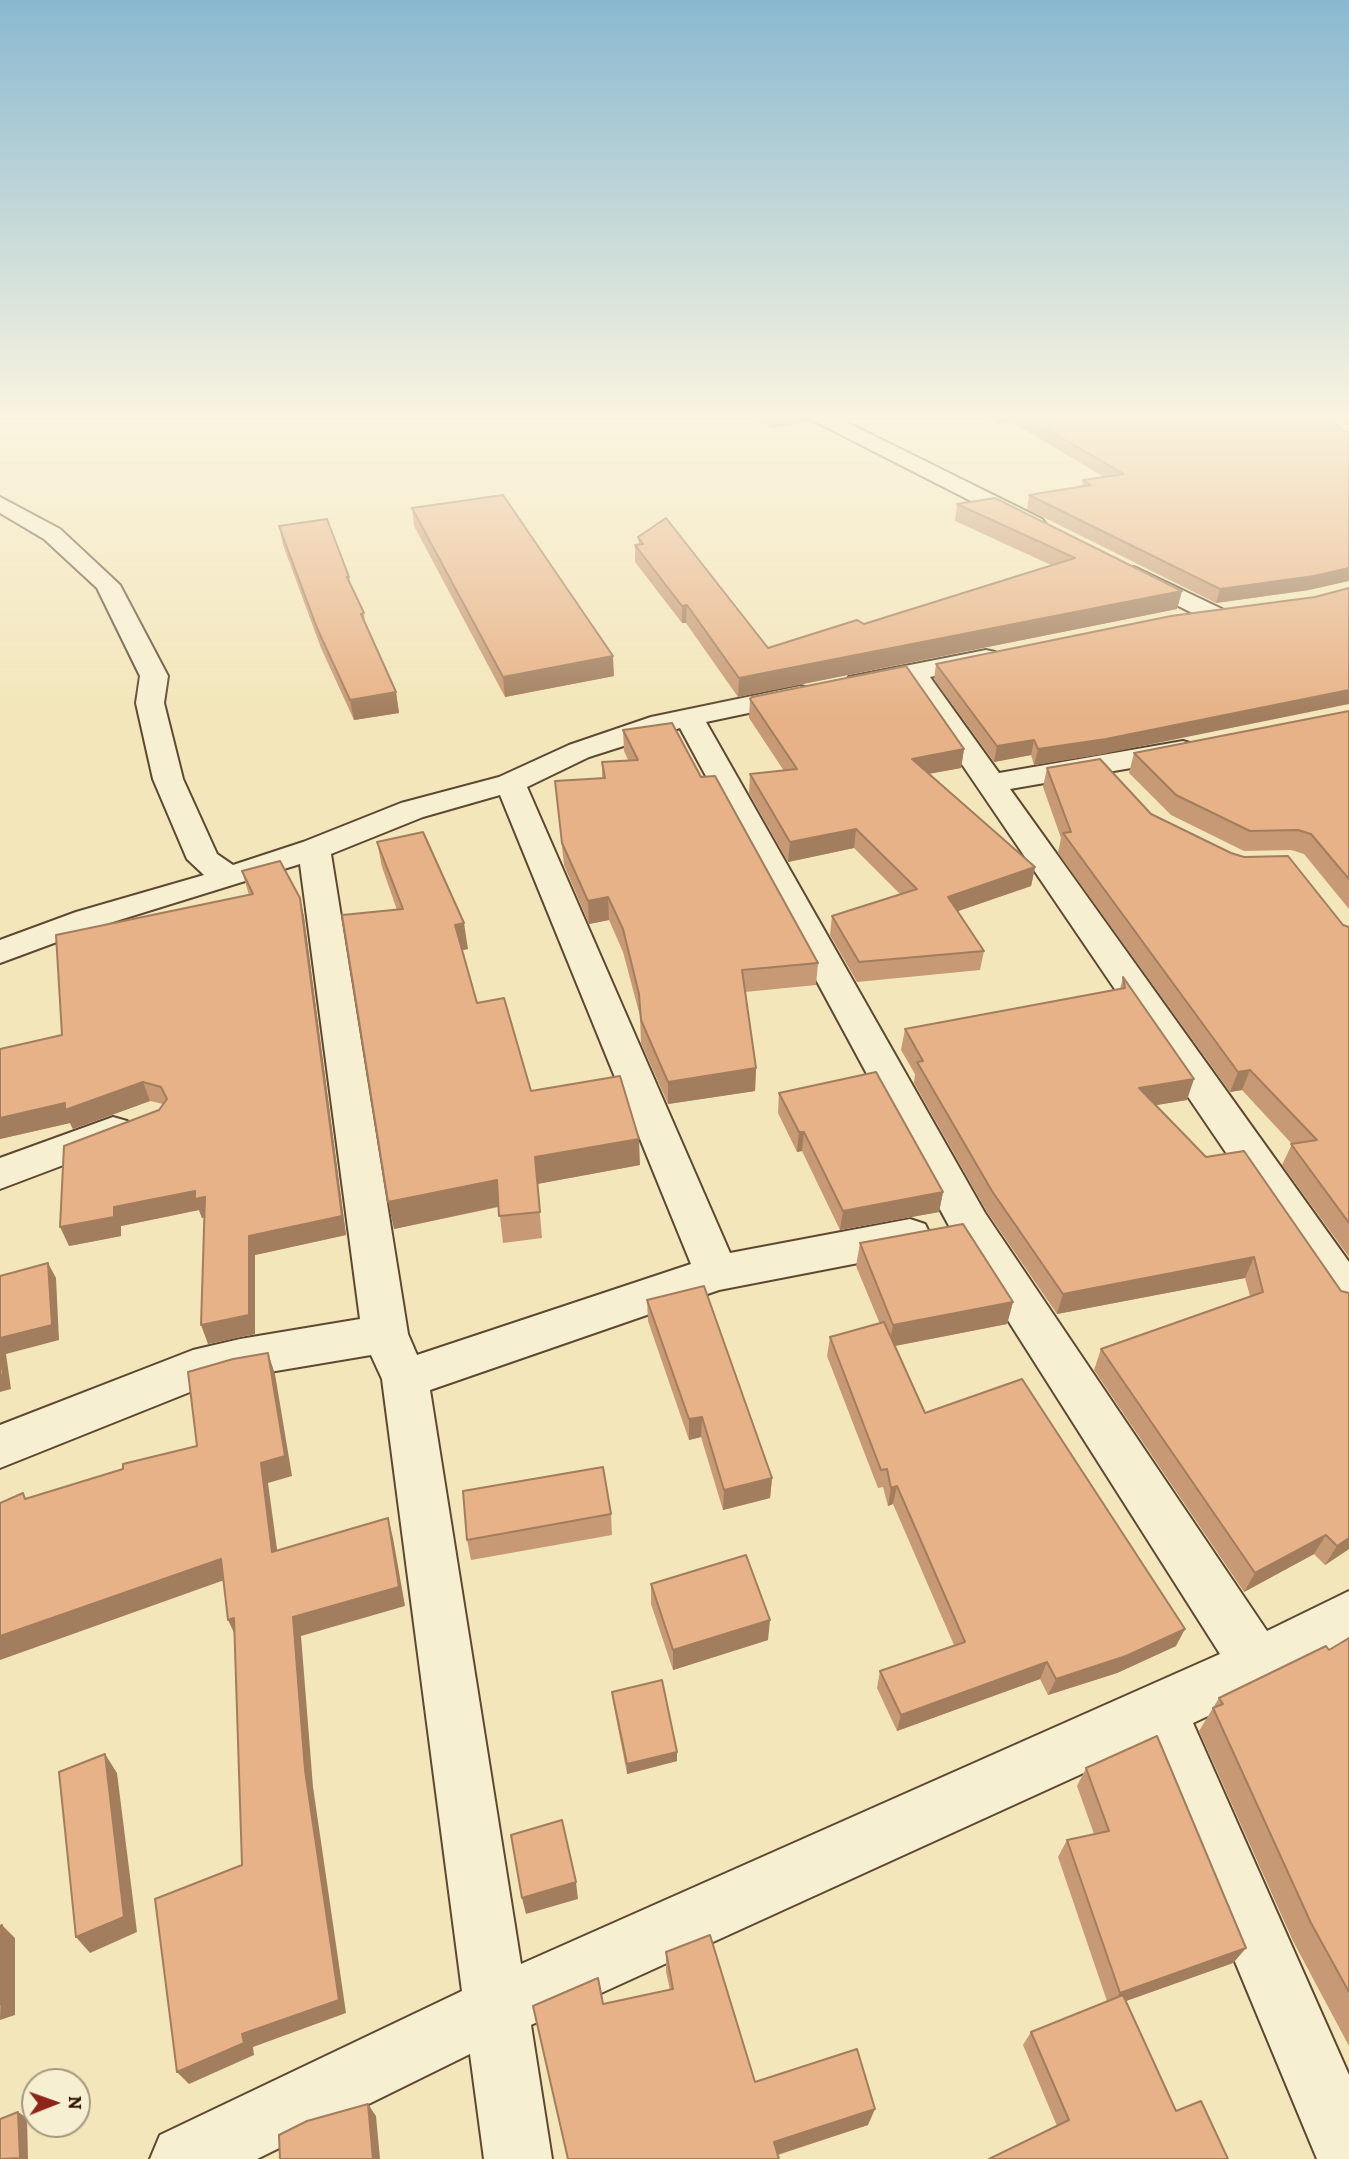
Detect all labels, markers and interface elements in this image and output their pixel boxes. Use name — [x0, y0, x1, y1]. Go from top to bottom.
north arrow — [21, 2068, 91, 2138]
text: N — [62, 2096, 88, 2110]

